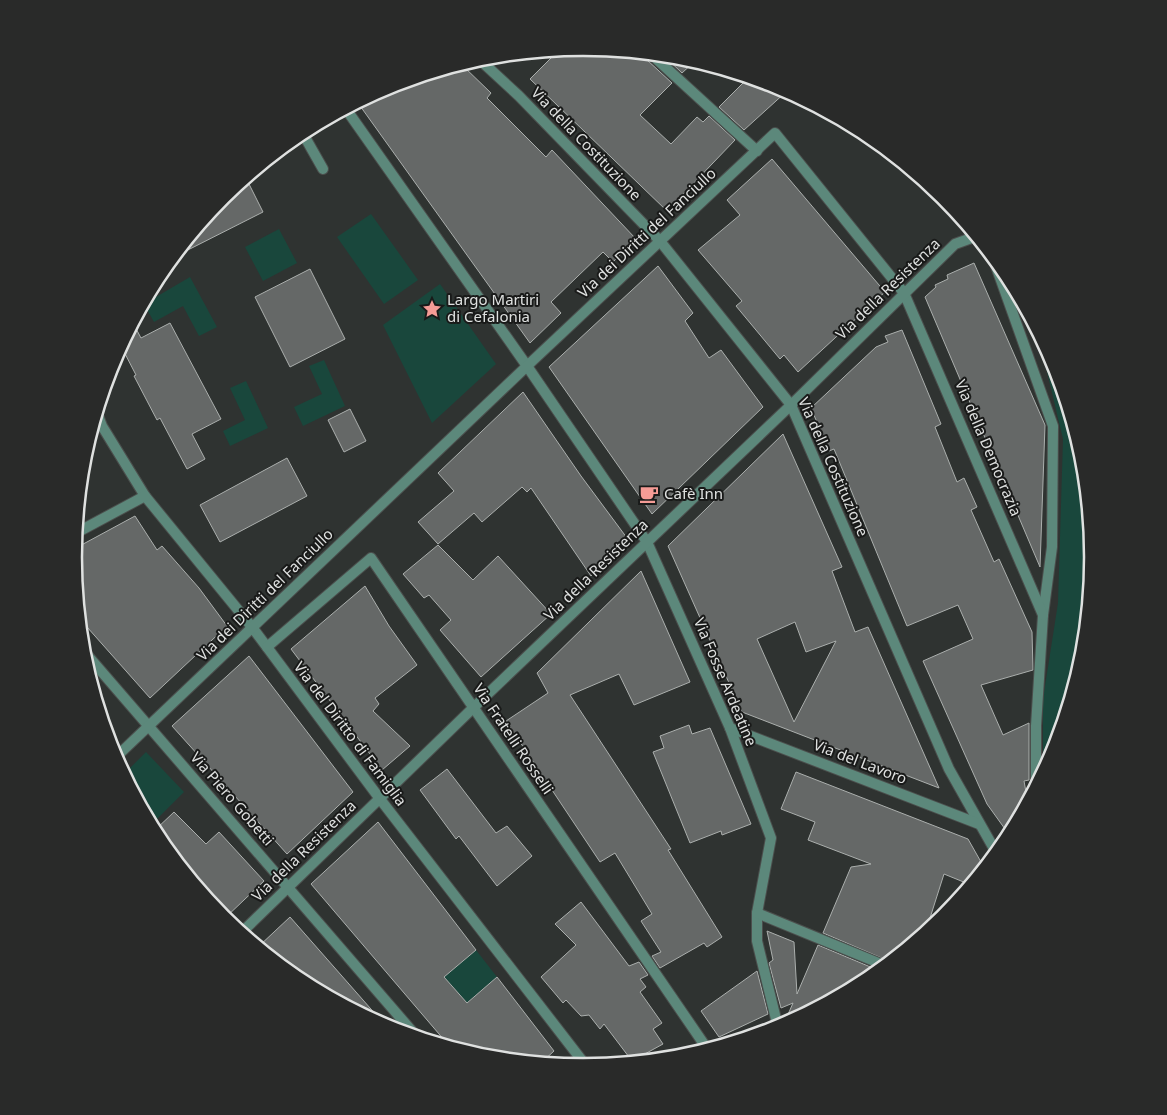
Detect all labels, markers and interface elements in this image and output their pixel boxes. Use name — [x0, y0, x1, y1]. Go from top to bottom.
street label: Via della Costituzione — [527, 82, 646, 204]
street label: Via dei Diritti del Fanciullo — [573, 163, 720, 302]
street label: Via della Resistenza — [831, 233, 944, 343]
place label: Largo Martiri di Cefalonia — [447, 289, 539, 326]
place icon: Largo Martiri di Cefalonia — [421, 298, 443, 320]
street label: Via della Democrazia — [951, 376, 1027, 519]
street label: Via della Costituzione — [794, 394, 874, 539]
cafe icon: Cafè Inn — [638, 483, 660, 505]
place label: Cafè Inn — [664, 483, 723, 503]
street label: Via della Resistenza — [539, 514, 652, 624]
street label: Via dei Diritti del Fanciullo — [192, 524, 337, 665]
street label: Via Fosse Ardeatine — [690, 614, 762, 749]
street label: Via del Diritto di Famiglia — [290, 657, 412, 810]
street label: Via Fratelli Rosselli — [469, 679, 558, 798]
street label: Via del Lavoro — [811, 734, 910, 788]
street label: Via Piero Gobetti — [187, 747, 279, 849]
street label: Via della Resistenza — [247, 795, 360, 905]

